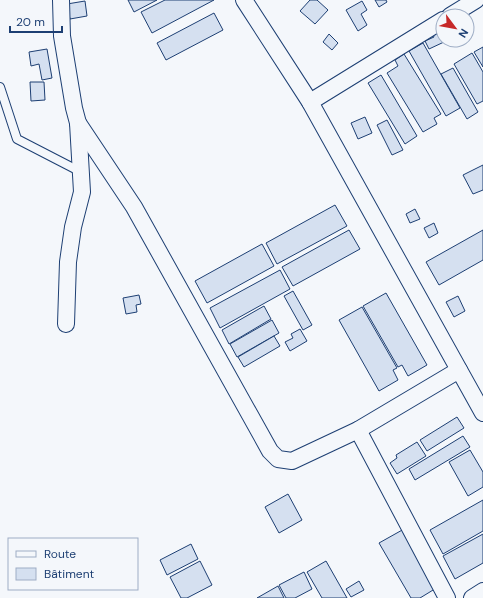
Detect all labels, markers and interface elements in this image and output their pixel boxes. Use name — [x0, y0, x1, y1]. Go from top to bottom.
scale bar — [10, 8, 62, 34]
north arrow — [435, 8, 475, 48]
text: 20 m — [16, 14, 45, 30]
text: N — [455, 26, 472, 40]
legend — [8, 538, 138, 590]
text: Route — [44, 546, 76, 562]
text: Bâtiment — [44, 566, 95, 582]

